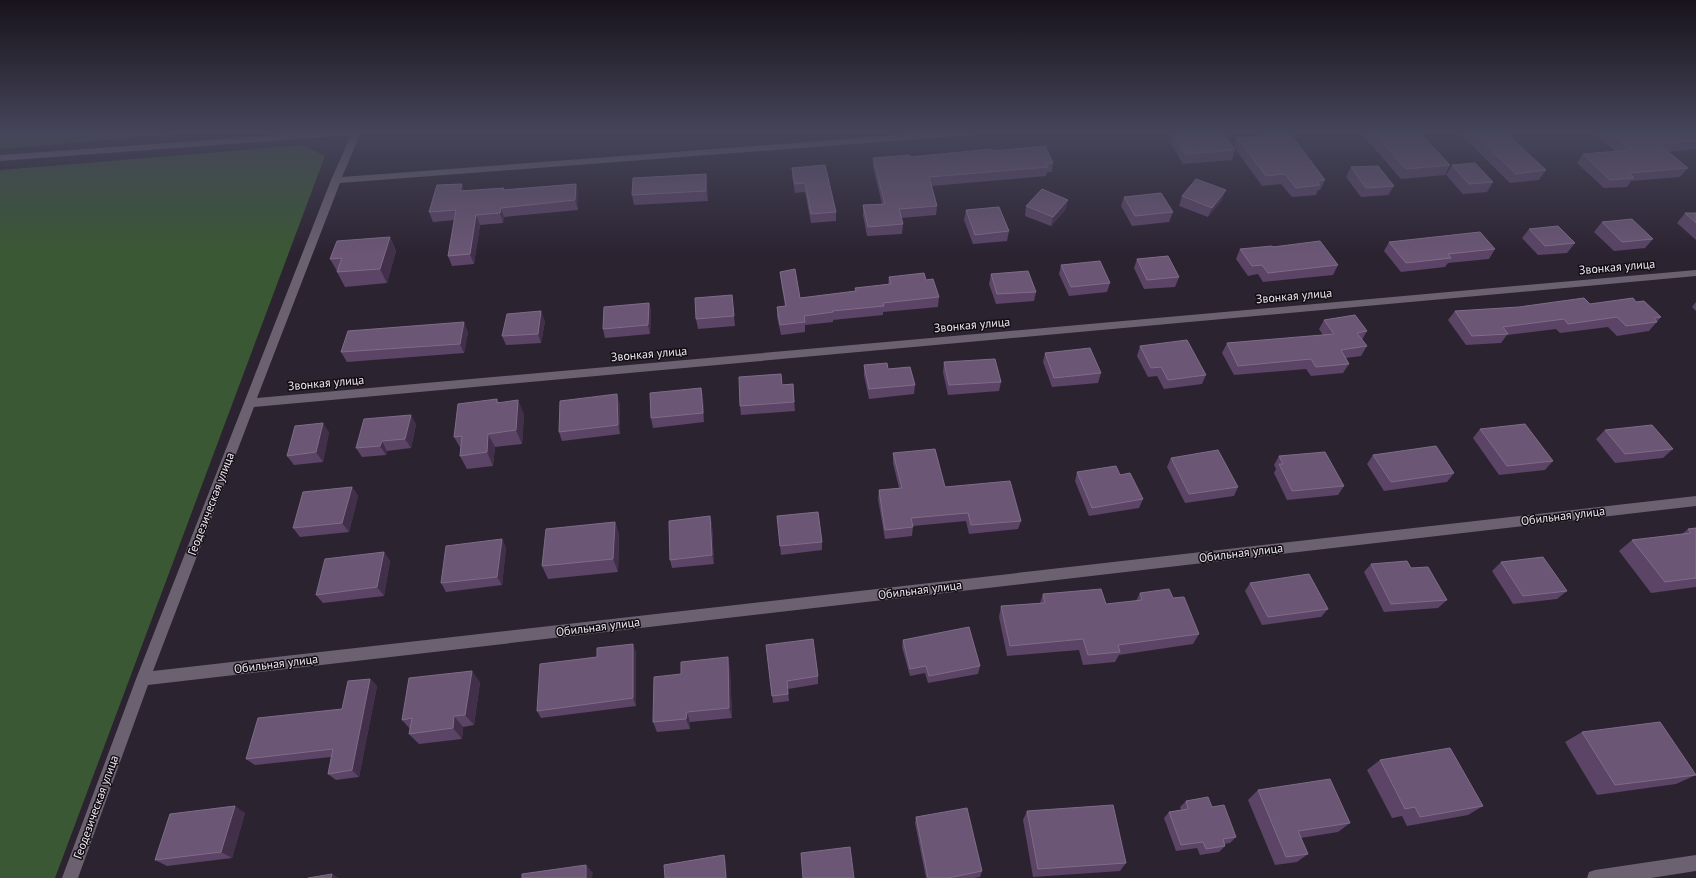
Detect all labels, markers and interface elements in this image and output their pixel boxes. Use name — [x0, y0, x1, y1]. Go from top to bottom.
street label: Звонкая улица — [1578, 256, 1656, 277]
street label: Звонкая улица — [1255, 285, 1333, 306]
street label: Звонкая улица — [933, 314, 1011, 335]
street label: Звонкая улица — [610, 343, 688, 364]
street label: Звонкая улица — [287, 372, 365, 393]
street label: Геодезическая улица — [184, 450, 237, 557]
street label: Обильная улица — [1520, 503, 1606, 528]
street label: Обильная улица — [1198, 540, 1284, 565]
street label: Обильная улица — [877, 577, 963, 602]
street label: Обильная улица — [555, 614, 641, 639]
street label: Обильная улица — [233, 651, 319, 676]
street label: Геодезическая улица — [70, 753, 121, 861]

